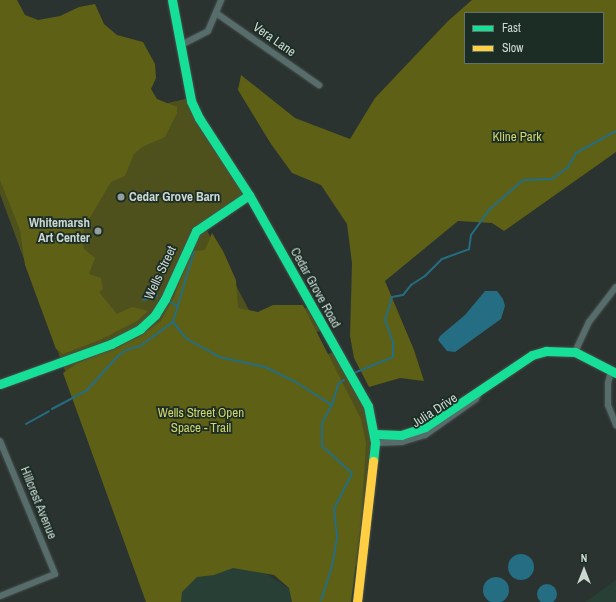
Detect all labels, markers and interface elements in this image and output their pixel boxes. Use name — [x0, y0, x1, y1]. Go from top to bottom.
legend — [464, 12, 604, 64]
street label: Vera Lane — [250, 20, 298, 60]
text: Fast — [502, 20, 521, 36]
text: Slow — [502, 40, 523, 56]
park label: Kline Park — [492, 129, 542, 145]
place label: Cedar Grove Barn — [129, 189, 220, 205]
marker: Cedar Grove Barn — [116, 192, 126, 202]
place label: Whitemarsh Art Center — [29, 216, 90, 247]
marker: Whitemarsh Art Center — [93, 226, 103, 236]
street label: Wells Street — [142, 244, 180, 302]
street label: Cedar Grove Road — [286, 245, 344, 331]
street label: Julia Drive — [409, 391, 461, 431]
park label: Wells Street Open Space - Trail — [158, 406, 244, 437]
street label: Hillcrest Avenue — [16, 464, 60, 542]
north arrow — [564, 550, 604, 590]
text: N — [581, 551, 587, 565]

